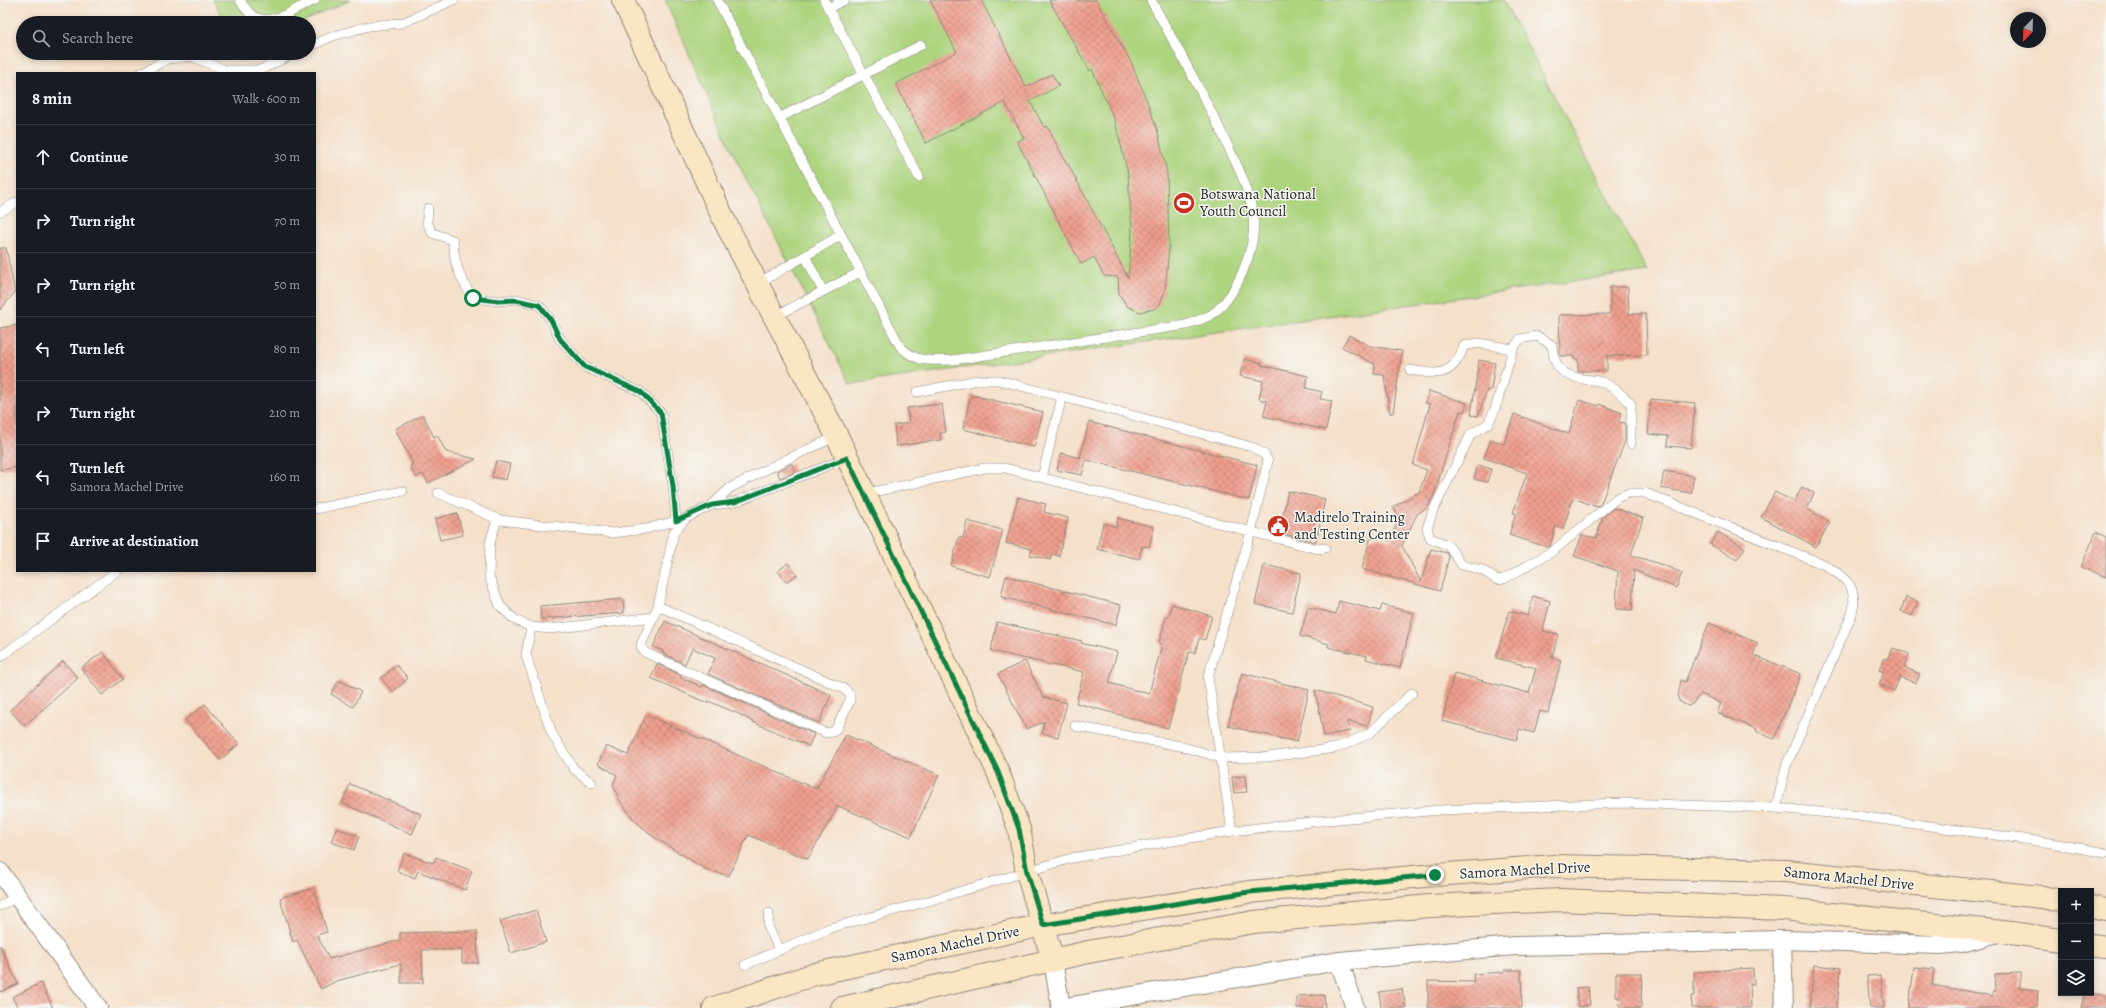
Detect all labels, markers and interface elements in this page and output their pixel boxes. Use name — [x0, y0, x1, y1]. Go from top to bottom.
north arrow — [2010, 12, 2046, 48]
search box — [16, 16, 316, 60]
icon: search — [30, 27, 52, 49]
text: Search here — [62, 28, 133, 48]
text: 8 min — [32, 87, 72, 110]
text: Walk · 600 m — [232, 90, 300, 107]
icon: ahead — [32, 146, 54, 168]
text: Continue — [70, 147, 128, 167]
text: 30 m — [274, 148, 300, 165]
place label: Botswana National Youth Council — [1199, 184, 1316, 221]
sports icon: Botswana National Youth Council — [1171, 190, 1197, 216]
icon: right — [32, 210, 54, 232]
text: Turn right — [70, 211, 135, 231]
text: 70 m — [274, 212, 300, 229]
icon: right — [32, 274, 54, 296]
text: Turn right — [70, 275, 135, 295]
text: 50 m — [274, 276, 300, 293]
route start — [464, 289, 482, 307]
icon: left — [32, 338, 54, 360]
text: Turn left — [70, 339, 125, 359]
text: 80 m — [273, 340, 300, 357]
icon: right — [32, 402, 54, 424]
text: Turn right — [70, 403, 135, 423]
text: 210 m — [269, 404, 300, 421]
text: Turn left — [70, 458, 125, 478]
icon: left — [32, 466, 54, 488]
text: 160 m — [269, 468, 300, 485]
text: Samora Machel Drive — [70, 478, 184, 495]
place label: Madirelo Training and Testing Center — [1294, 507, 1410, 544]
public building icon: Madirelo Training and Testing Center — [1265, 513, 1291, 539]
icon: arrive — [32, 530, 54, 552]
text: Arrive at destination — [70, 531, 199, 551]
street label: Samora Machel Drive — [1459, 857, 1591, 883]
street label: Samora Machel Drive — [1783, 861, 1916, 895]
route end — [1426, 866, 1444, 884]
map controls — [2058, 888, 2094, 996]
button: + — [2058, 888, 2094, 924]
street label: Samora Machel Drive — [889, 921, 1021, 967]
button: − — [2058, 924, 2094, 960]
button: layers — [2058, 960, 2094, 996]

